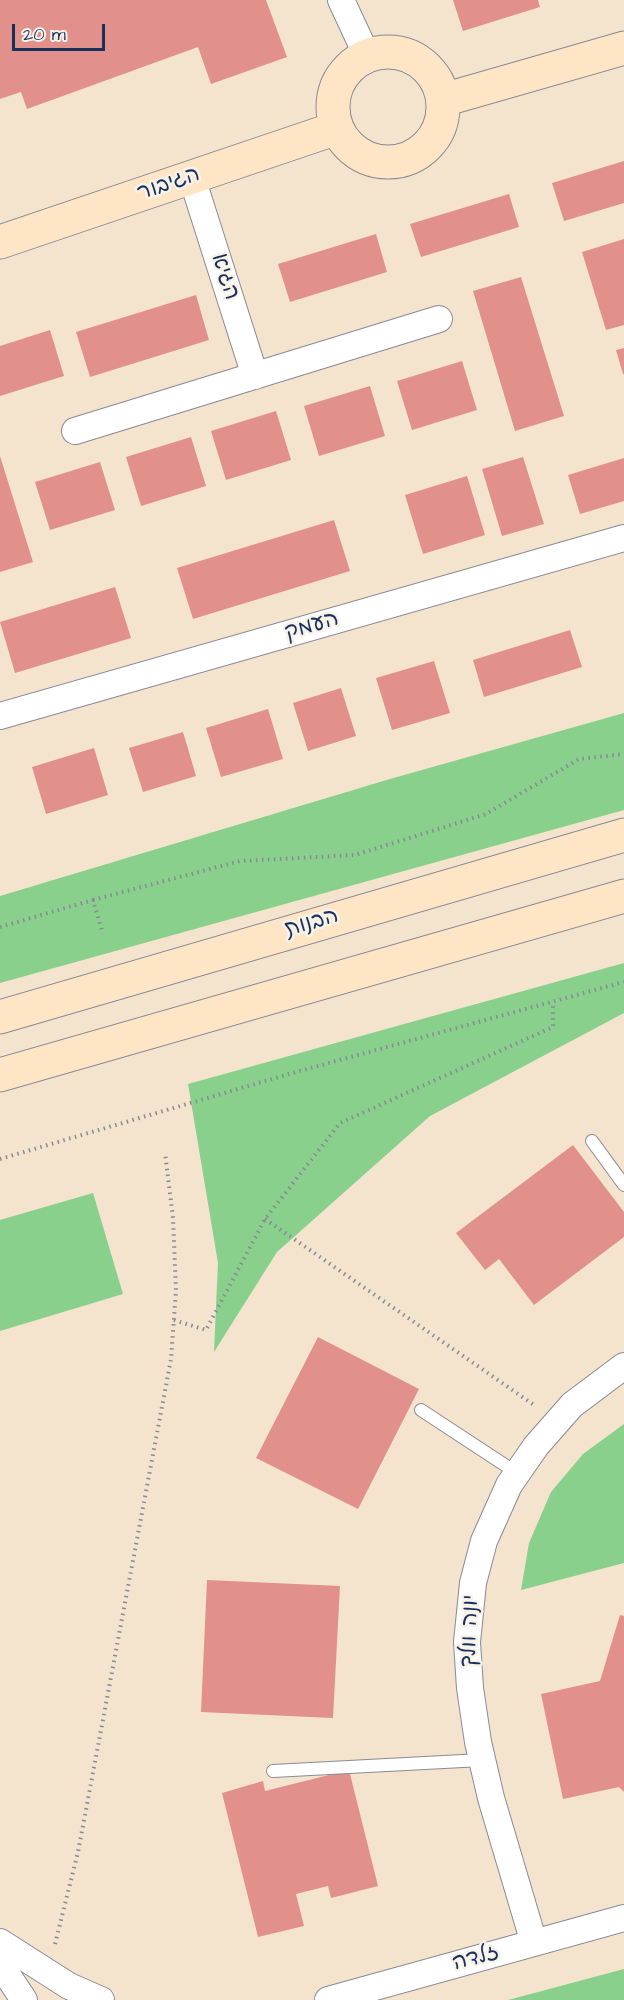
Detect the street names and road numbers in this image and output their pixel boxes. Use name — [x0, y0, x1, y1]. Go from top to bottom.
street label: הגיבור — [134, 162, 204, 208]
street label: הגיא — [204, 250, 244, 304]
street label: העמק — [282, 607, 342, 647]
street label: הבנות — [282, 904, 342, 944]
street label: יונה וולך — [457, 1594, 485, 1668]
street label: זלדה — [450, 1940, 502, 1978]

